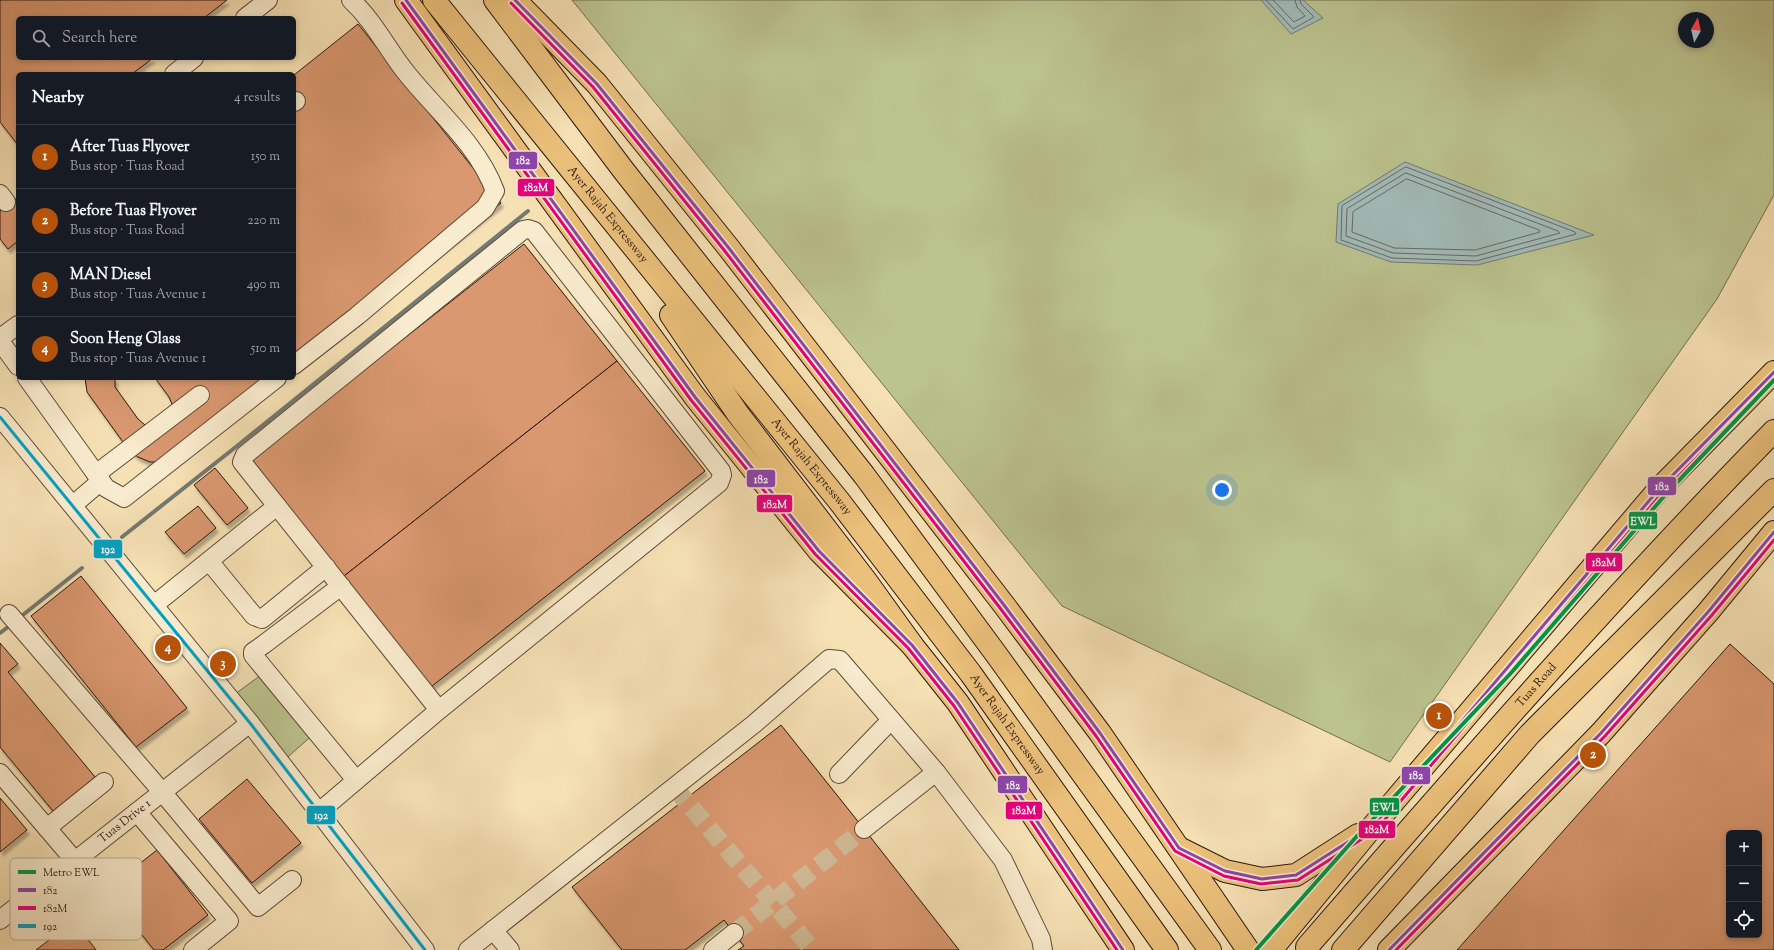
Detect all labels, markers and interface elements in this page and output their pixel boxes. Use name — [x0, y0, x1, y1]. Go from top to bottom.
north arrow — [1678, 12, 1714, 48]
search box — [16, 16, 296, 60]
icon: search — [30, 27, 52, 49]
text: Search here — [62, 28, 137, 49]
text: Nearby — [32, 86, 84, 110]
text: 4 results — [234, 89, 280, 107]
text: After Tuas Flyover — [70, 137, 190, 158]
text: 1 — [43, 148, 47, 166]
text: 150 m — [251, 148, 280, 166]
line badge: 182 — [508, 151, 538, 170]
text: 182 — [515, 153, 531, 169]
text: Bus stop · Tuas Road — [70, 158, 185, 176]
street label: Ayer Rajah Expressway — [563, 162, 652, 267]
line badge: 182M — [517, 178, 555, 197]
text: 182M — [523, 180, 549, 196]
text: Before Tuas Flyover — [70, 201, 197, 222]
text: 2 — [42, 212, 48, 230]
text: 220 m — [247, 212, 280, 230]
text: Bus stop · Tuas Road — [70, 222, 185, 240]
text: MAN Diesel — [70, 265, 151, 286]
text: 3 — [42, 276, 48, 294]
text: 490 m — [247, 276, 280, 294]
text: Bus stop · Tuas Avenue 1 — [70, 286, 206, 304]
text: Soon Heng Glass — [70, 329, 181, 350]
text: 4 — [42, 340, 48, 358]
text: 510 m — [251, 340, 280, 358]
text: Bus stop · Tuas Avenue 1 — [70, 350, 206, 368]
street label: Ayer Rajah Expressway — [766, 414, 856, 519]
line badge: 182 — [746, 469, 776, 488]
text: 182 — [753, 472, 769, 488]
line badge: 182 — [1647, 476, 1677, 496]
text: 182 — [1654, 479, 1670, 495]
your location — [1212, 480, 1232, 500]
line badge: 182M — [756, 494, 793, 513]
text: 182M — [762, 497, 788, 513]
line badge: EWL — [1628, 511, 1658, 530]
text: EWL — [1629, 514, 1656, 530]
line badge: 192 — [93, 539, 123, 559]
text: 192 — [100, 542, 116, 558]
line badge: 182M — [1585, 552, 1623, 572]
text: 182M — [1591, 555, 1617, 571]
pin: 4 — [155, 633, 181, 663]
pin: 3 — [210, 649, 236, 679]
street label: Tuas Road — [1512, 659, 1561, 712]
street label: Ayer Rajah Expressway — [965, 670, 1049, 779]
pin: 1 — [1426, 701, 1452, 731]
pin: 2 — [1580, 740, 1606, 770]
line badge: 182 — [1401, 766, 1431, 785]
text: 182 — [1408, 768, 1424, 784]
line badge: 182 — [997, 775, 1028, 794]
text: 182 — [1005, 778, 1021, 794]
street label: Tuas Drive 1 — [95, 795, 155, 848]
line badge: EWL — [1369, 797, 1400, 816]
text: EWL — [1371, 800, 1398, 816]
line badge: 182M — [1005, 801, 1043, 820]
text: 182M — [1011, 803, 1037, 819]
line badge: 192 — [306, 805, 336, 825]
text: 192 — [313, 808, 329, 824]
line badge: 182M — [1358, 820, 1396, 839]
text: 182M — [1364, 822, 1390, 838]
map controls — [1726, 830, 1762, 938]
button: + — [1726, 830, 1762, 866]
legend — [10, 858, 142, 940]
text: Metro EWL — [43, 865, 100, 881]
button: − — [1726, 866, 1762, 902]
text: 182 — [43, 883, 57, 899]
text: 182M — [43, 901, 67, 917]
button: locate — [1726, 902, 1762, 938]
text: 192 — [43, 919, 57, 935]

